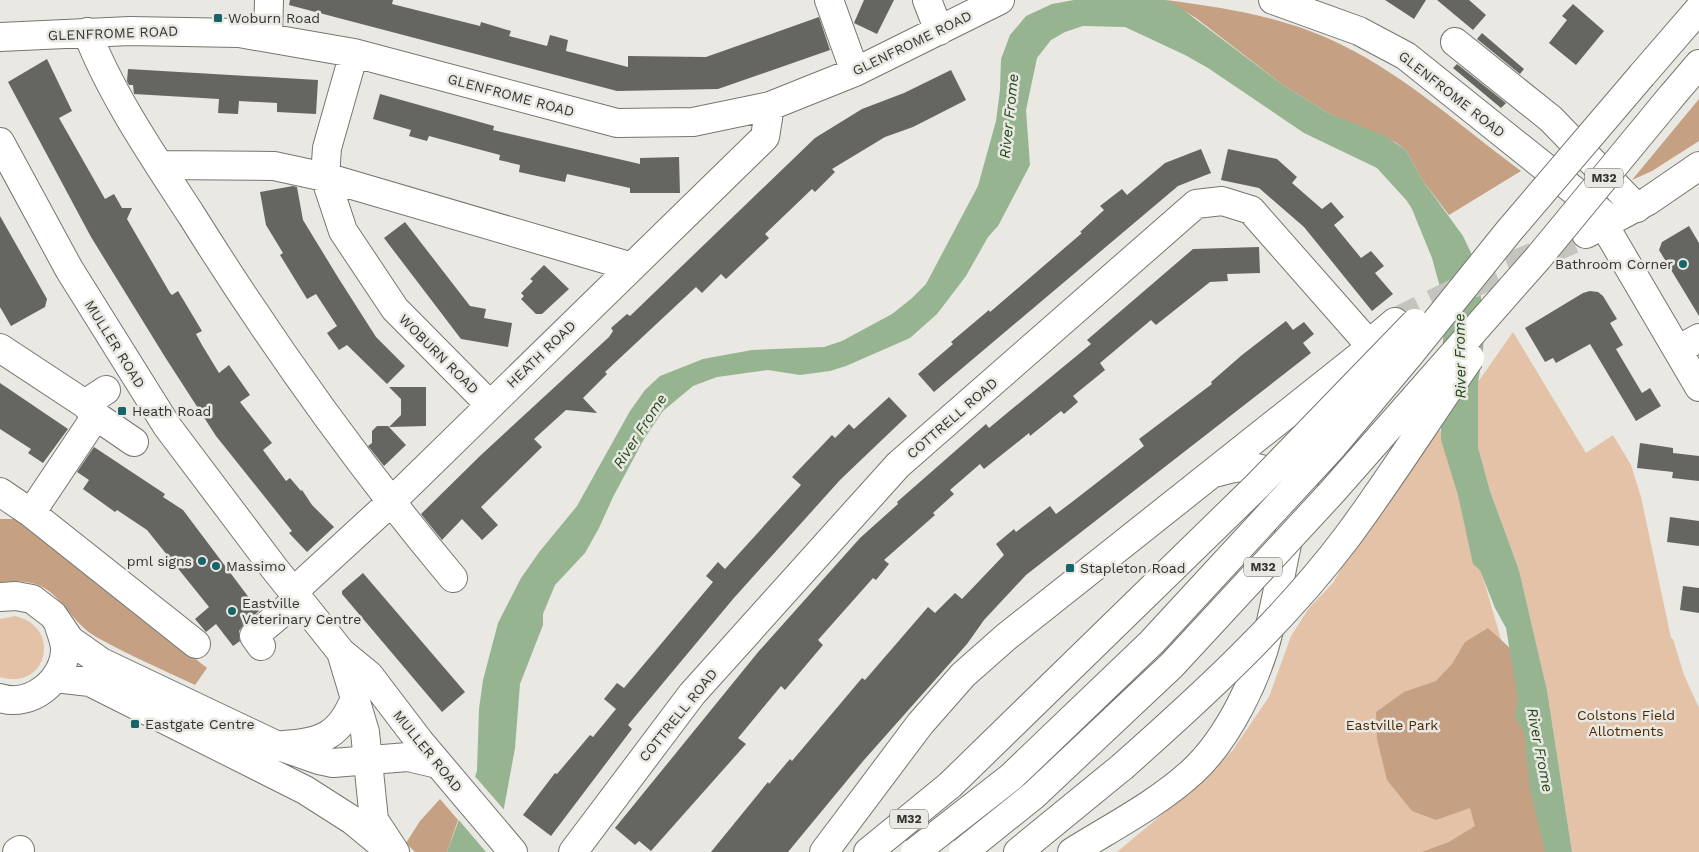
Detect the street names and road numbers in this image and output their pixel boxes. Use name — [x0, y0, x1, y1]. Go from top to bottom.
street label: GLENFROME ROAD — [850, 7, 974, 79]
street label: GLENFROME ROAD — [48, 23, 178, 43]
street label: GLENFROME ROAD — [1396, 48, 1508, 140]
street label: GLENFROME ROAD — [446, 70, 576, 120]
road number: M32 — [1585, 168, 1623, 188]
street label: MULLER ROAD — [82, 297, 148, 391]
street label: WOBURN ROAD — [396, 311, 482, 397]
street label: HEATH ROAD — [503, 317, 579, 391]
street label: COTTRELL ROAD — [903, 374, 1001, 462]
road number: M32 — [1244, 558, 1282, 576]
street label: COTTRELL ROAD — [636, 665, 720, 765]
street label: MULLER ROAD — [390, 707, 466, 795]
road number: M32 — [890, 810, 928, 829]

